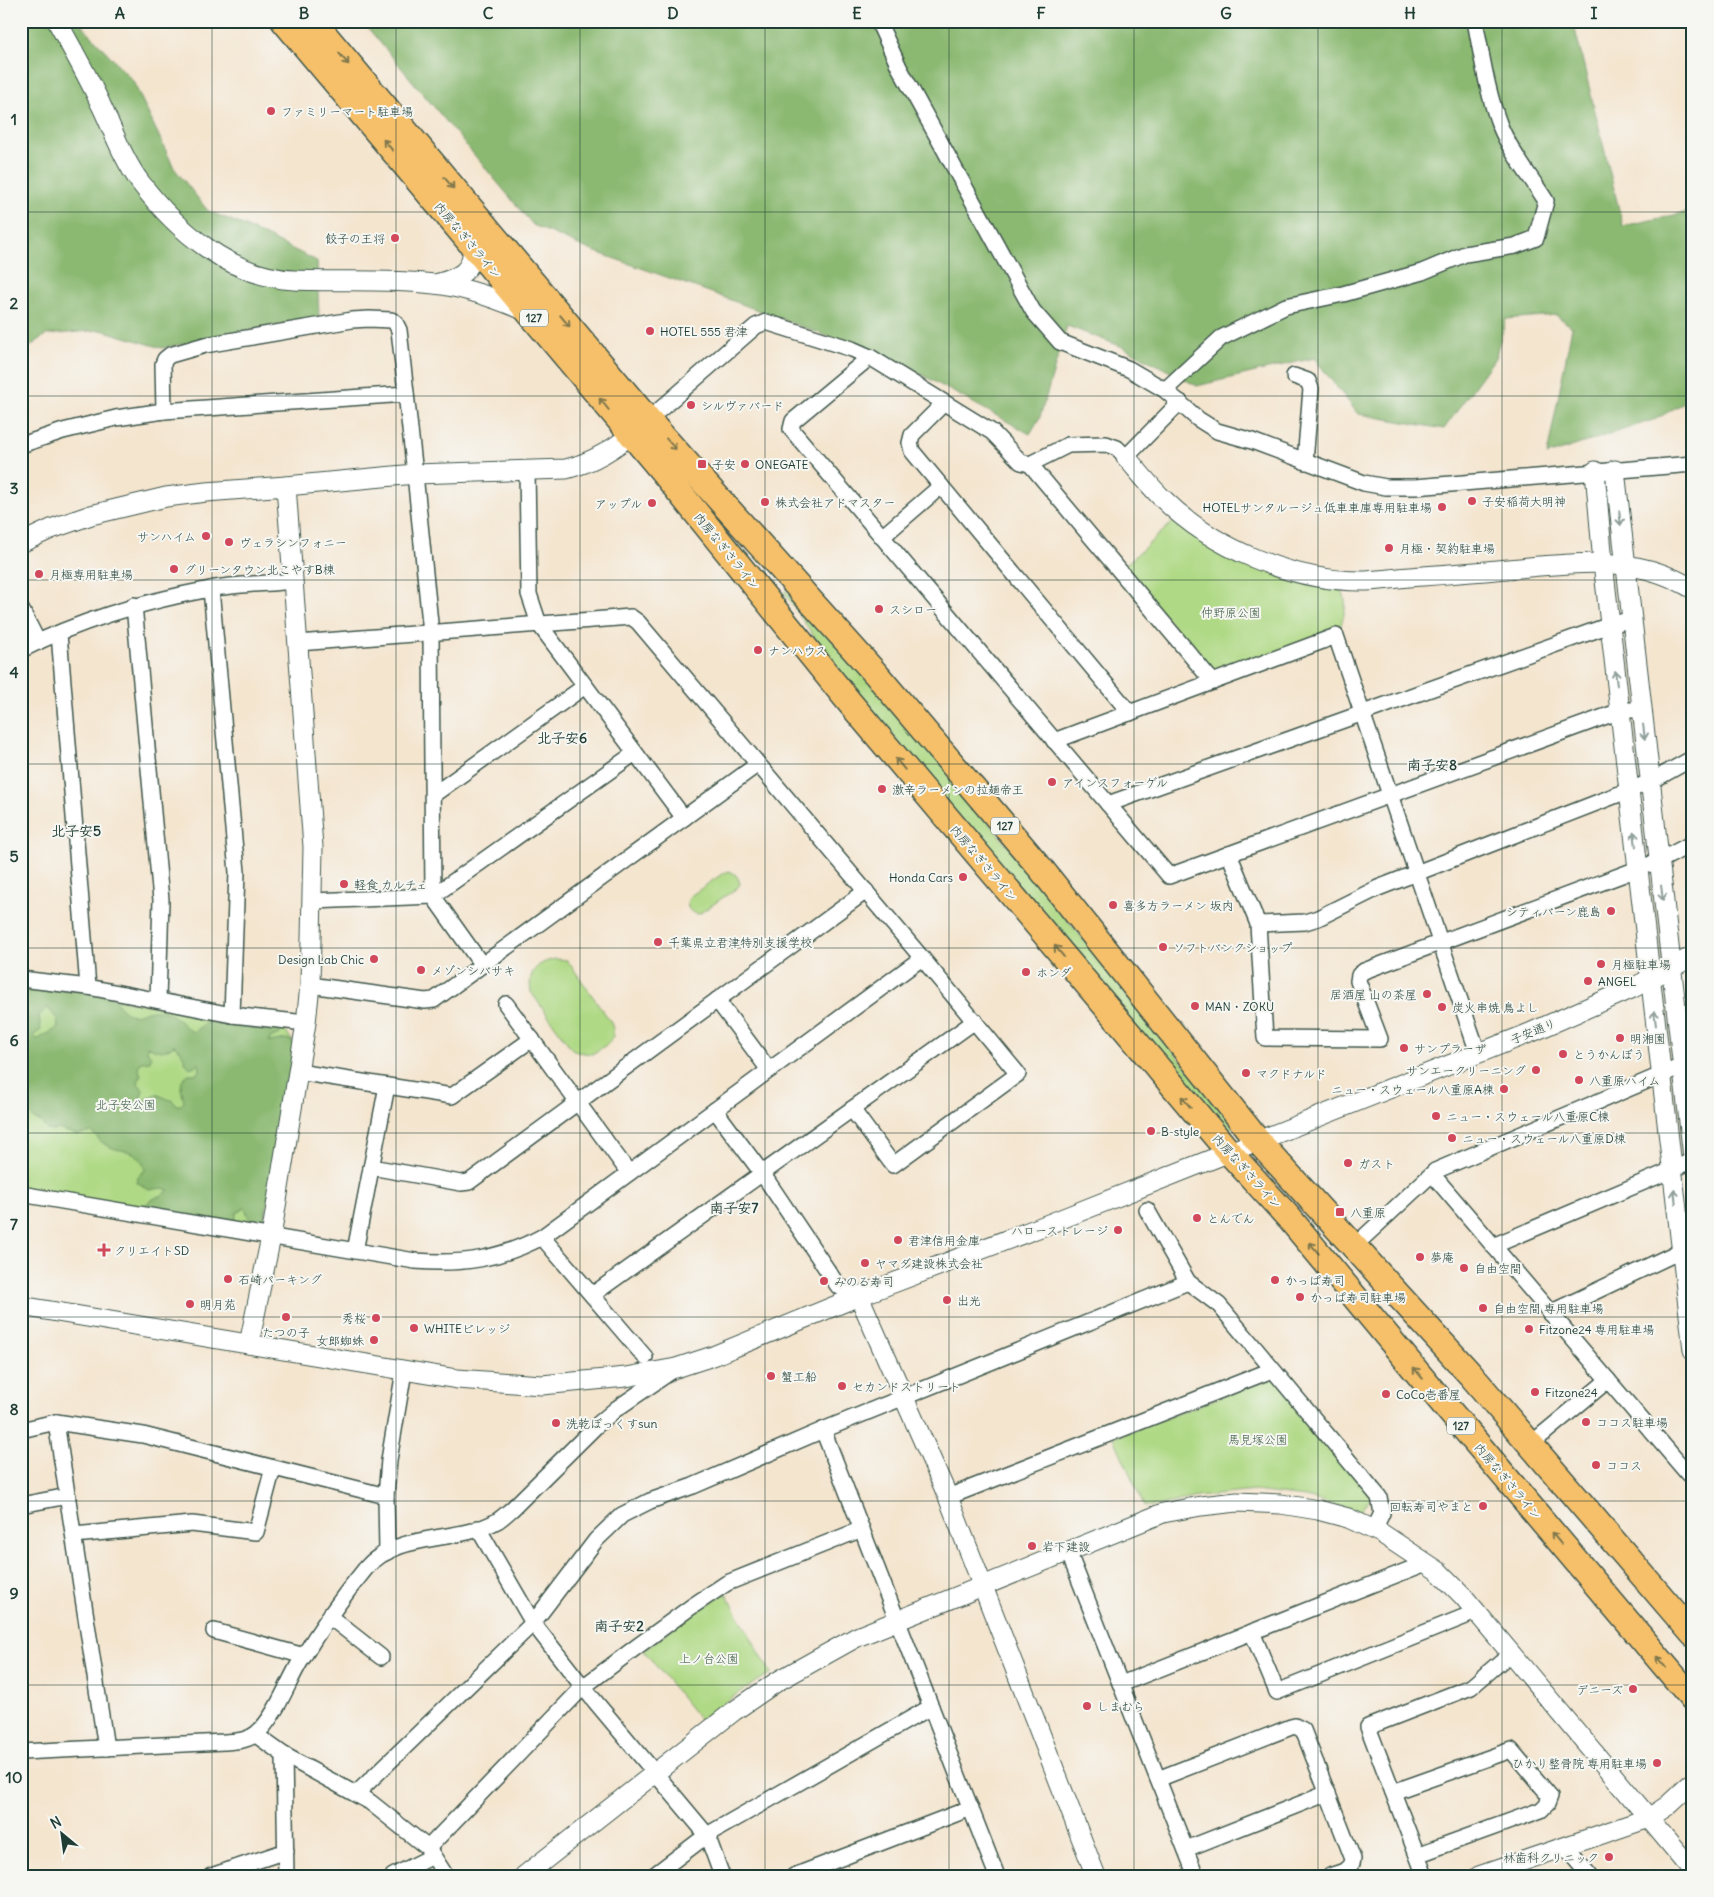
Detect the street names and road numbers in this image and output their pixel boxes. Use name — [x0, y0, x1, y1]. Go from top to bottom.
street label: 内房なぎさライン — [432, 199, 504, 281]
road number: 127 — [520, 310, 548, 326]
street label: 内房なぎさライン — [691, 509, 763, 593]
road number: 127 — [991, 818, 1019, 834]
street label: 内房なぎさライン — [948, 822, 1020, 904]
street label: 子安通り — [1508, 1015, 1558, 1047]
street label: 内房なぎさライン — [1209, 1130, 1285, 1212]
road number: 127 — [1447, 1418, 1475, 1434]
street label: 内房なぎさライン — [1472, 1440, 1544, 1522]

